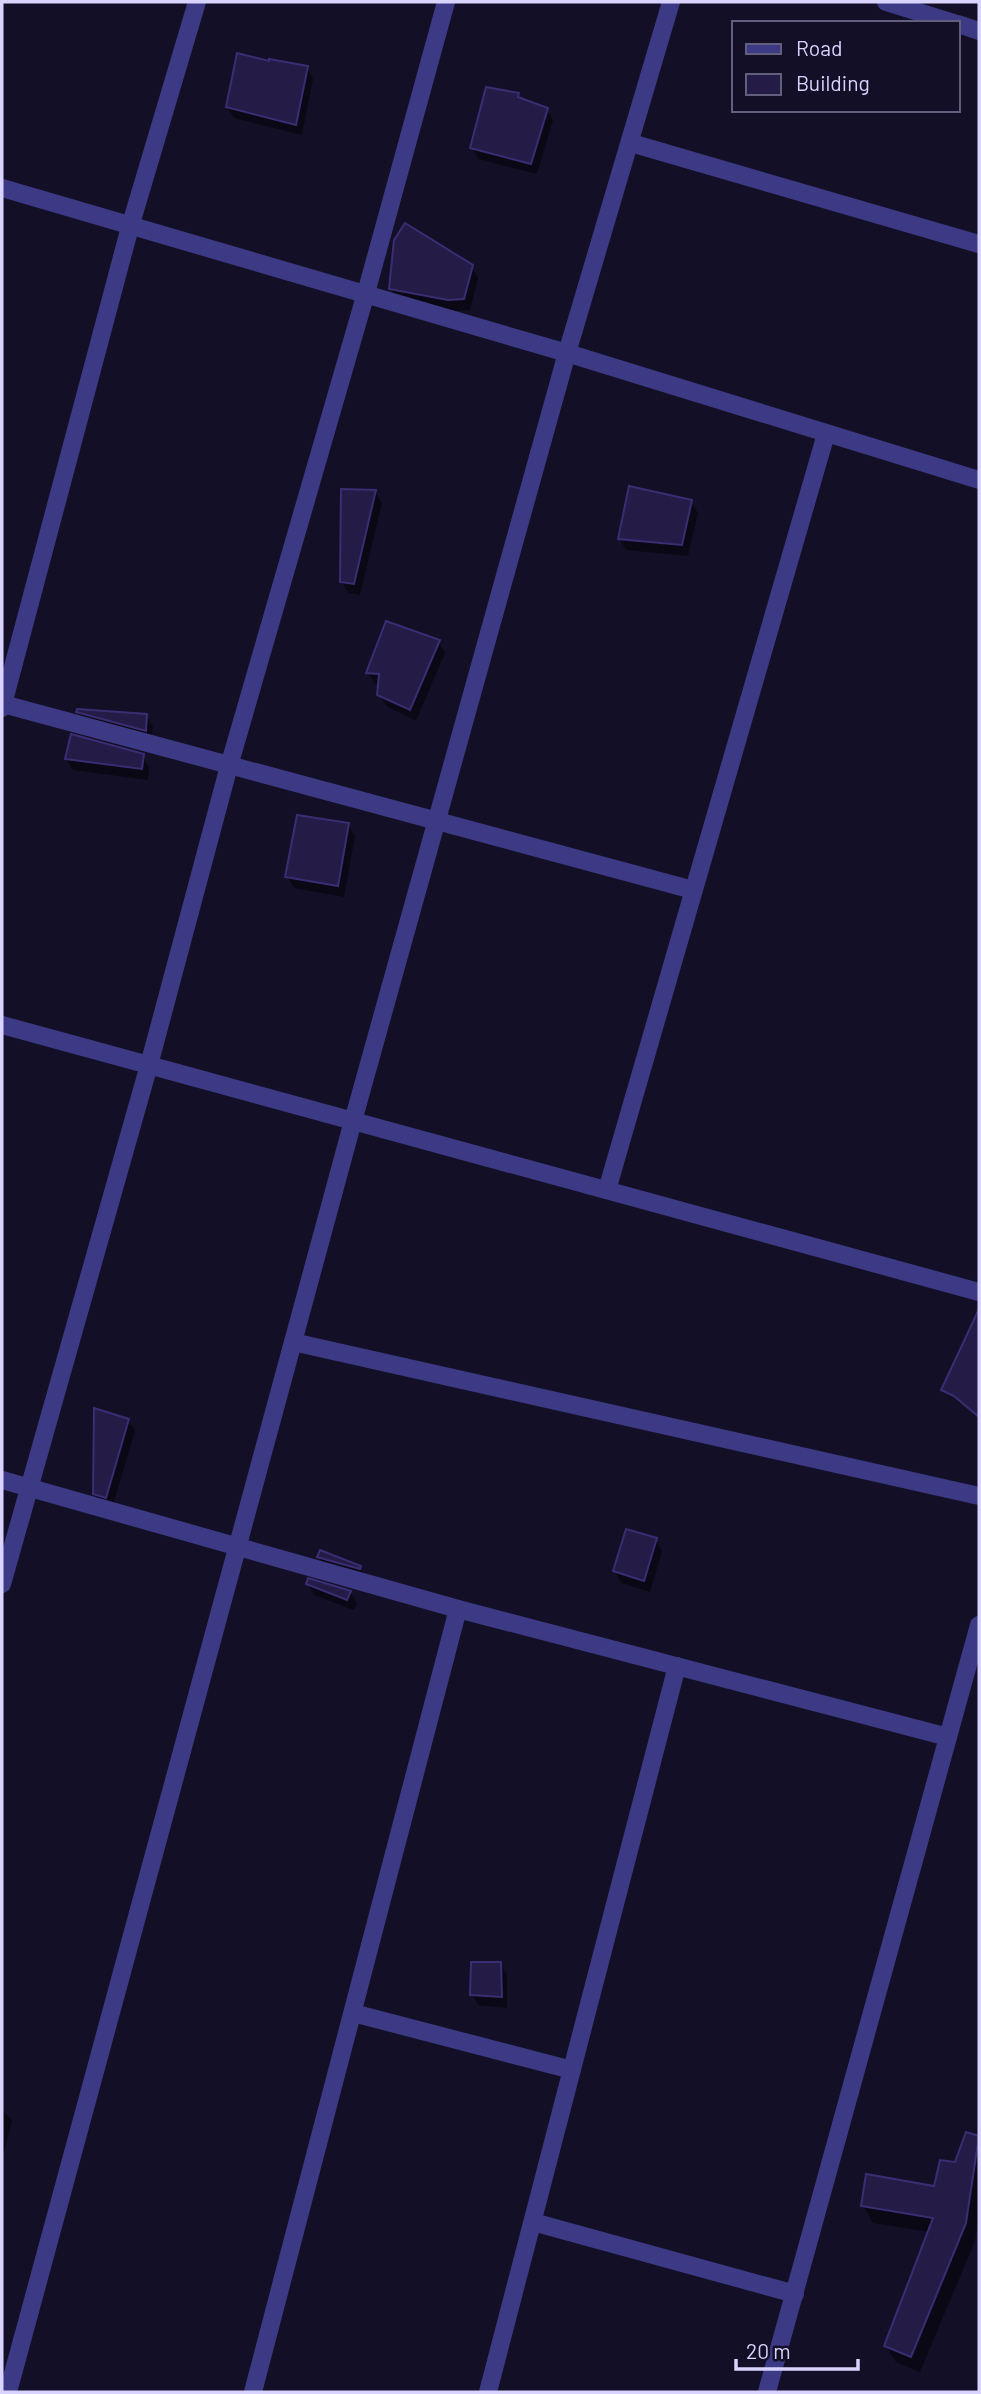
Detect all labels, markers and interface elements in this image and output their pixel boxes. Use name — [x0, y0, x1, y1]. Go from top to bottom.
legend — [732, 21, 960, 112]
text: Road — [796, 35, 842, 60]
text: Building — [796, 70, 870, 95]
scale bar — [736, 2328, 858, 2372]
text: 20 m — [746, 2338, 791, 2363]

